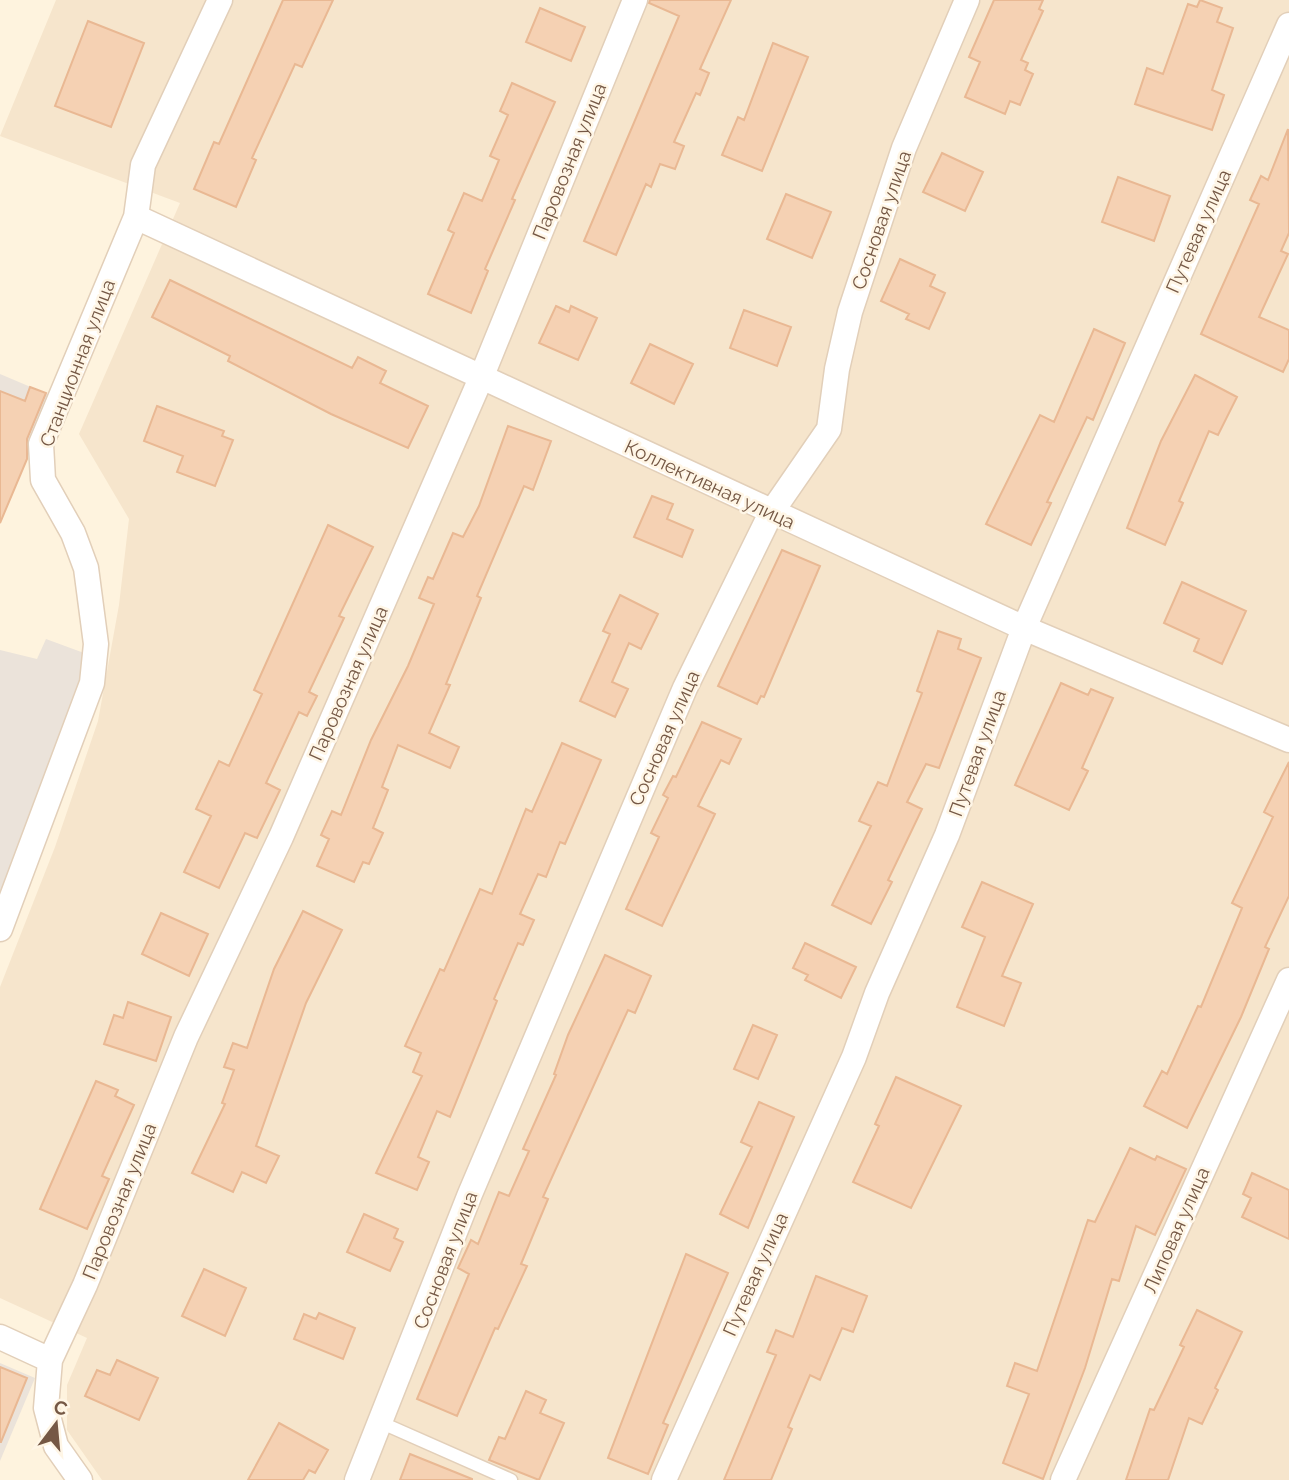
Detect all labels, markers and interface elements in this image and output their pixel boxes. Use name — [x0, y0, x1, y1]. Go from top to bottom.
street label: Паровозная улица — [528, 80, 610, 242]
street label: Сосновая улица — [847, 148, 915, 292]
street label: Путевая улица — [1161, 166, 1235, 296]
street label: Станционная улица — [35, 276, 119, 450]
street label: Коллективная улица — [621, 435, 799, 533]
street label: Паровозная улица — [304, 602, 392, 764]
street label: Сосновая улица — [624, 667, 704, 809]
street label: Путевая улица — [944, 687, 1010, 819]
street label: Паровозная улица — [78, 1120, 160, 1282]
street label: Липовая улица — [1138, 1164, 1214, 1296]
street label: Сосновая улица — [409, 1188, 481, 1332]
street label: Путевая улица — [718, 1209, 792, 1339]
north arrow — [21, 1389, 91, 1459]
text: С — [51, 1395, 70, 1420]

